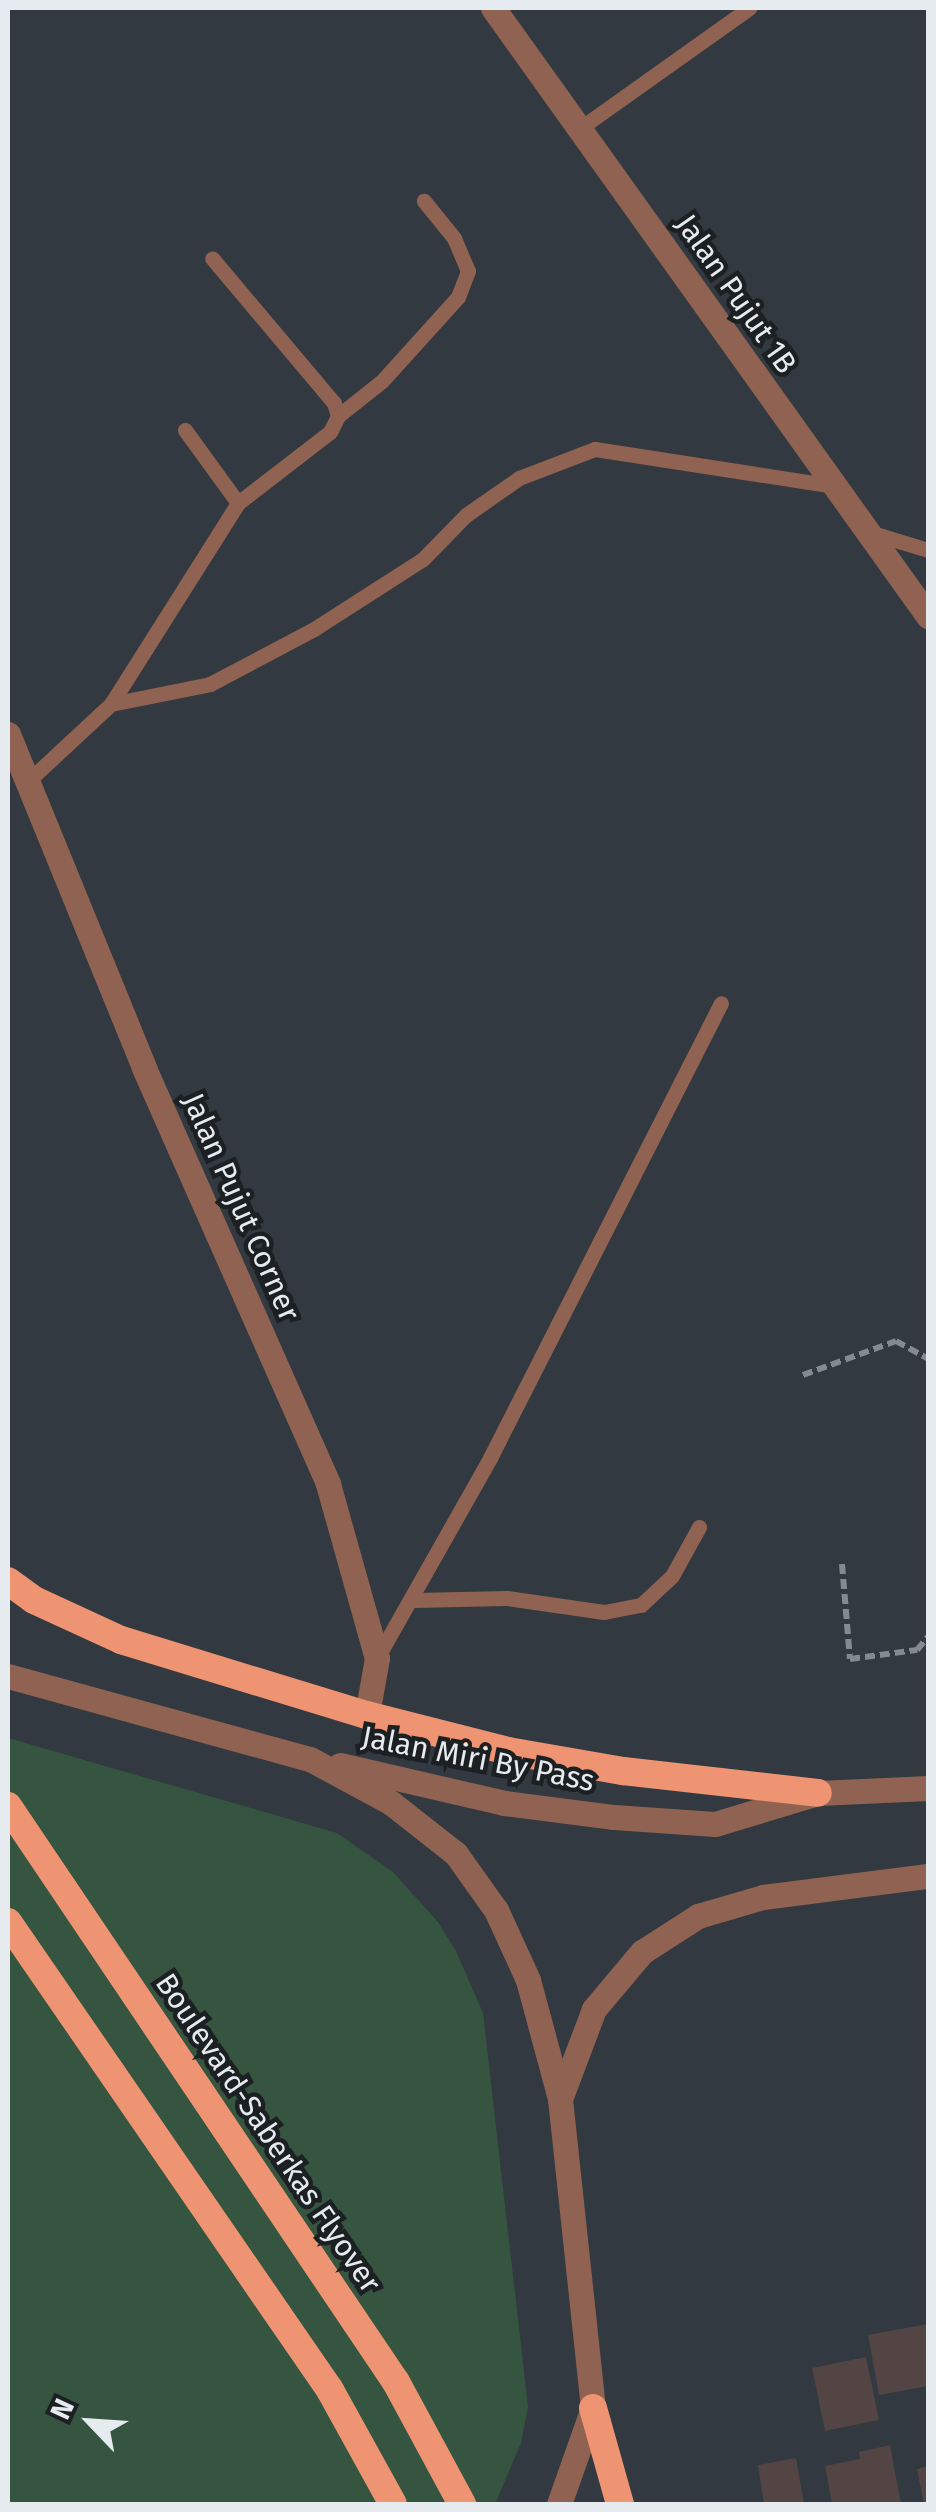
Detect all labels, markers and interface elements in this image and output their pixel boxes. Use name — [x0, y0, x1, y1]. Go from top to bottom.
street label: Jalan Pujut 1B — [668, 208, 804, 380]
street label: Jalan Pujut Corner — [175, 1088, 307, 1326]
street label: Jalan Miri By Pass — [359, 1719, 597, 1799]
street label: Boulevard-Saberkas Flyover — [148, 1967, 388, 2299]
north arrow — [40, 2372, 140, 2472]
text: N — [43, 2394, 81, 2425]

